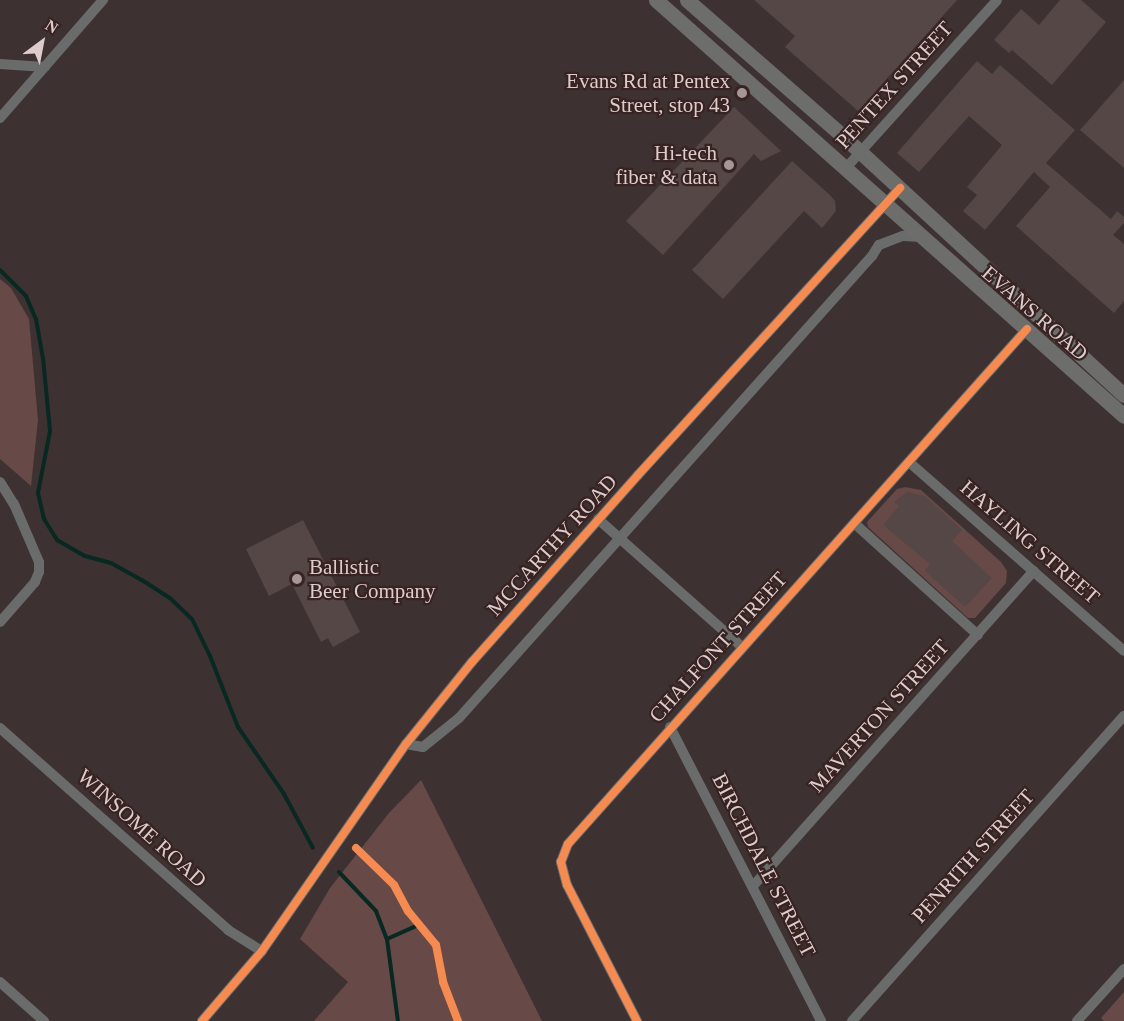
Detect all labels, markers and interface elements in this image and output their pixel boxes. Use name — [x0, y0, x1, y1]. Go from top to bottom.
north arrow — [12, 12, 72, 72]
text: N — [42, 16, 61, 37]
street label: PENTEX STREET — [830, 16, 958, 154]
place label: Evans Rd at Pentex Street, stop 43 — [566, 68, 730, 118]
marker: Evans Rd at Pentex Street, stop 43 — [735, 86, 749, 100]
place label: Hi-tech fiber & data — [616, 140, 717, 190]
marker: Hi-tech fiber & data — [722, 158, 736, 172]
street label: EVANS ROAD — [977, 260, 1093, 366]
street label: MCCARTHY ROAD — [482, 469, 622, 621]
street label: HAYLING STREET — [955, 475, 1105, 609]
place label: Ballistic Beer Company — [309, 554, 436, 604]
street label: CHALFONT STREET — [644, 566, 792, 728]
marker: Ballistic Beer Company — [290, 572, 304, 586]
street label: MAVERTON STREET — [804, 634, 954, 798]
street label: WINSOME ROAD — [72, 763, 212, 893]
street label: BIRCHDALE STREET — [707, 769, 821, 961]
street label: PENRITH STREET — [906, 784, 1040, 928]

